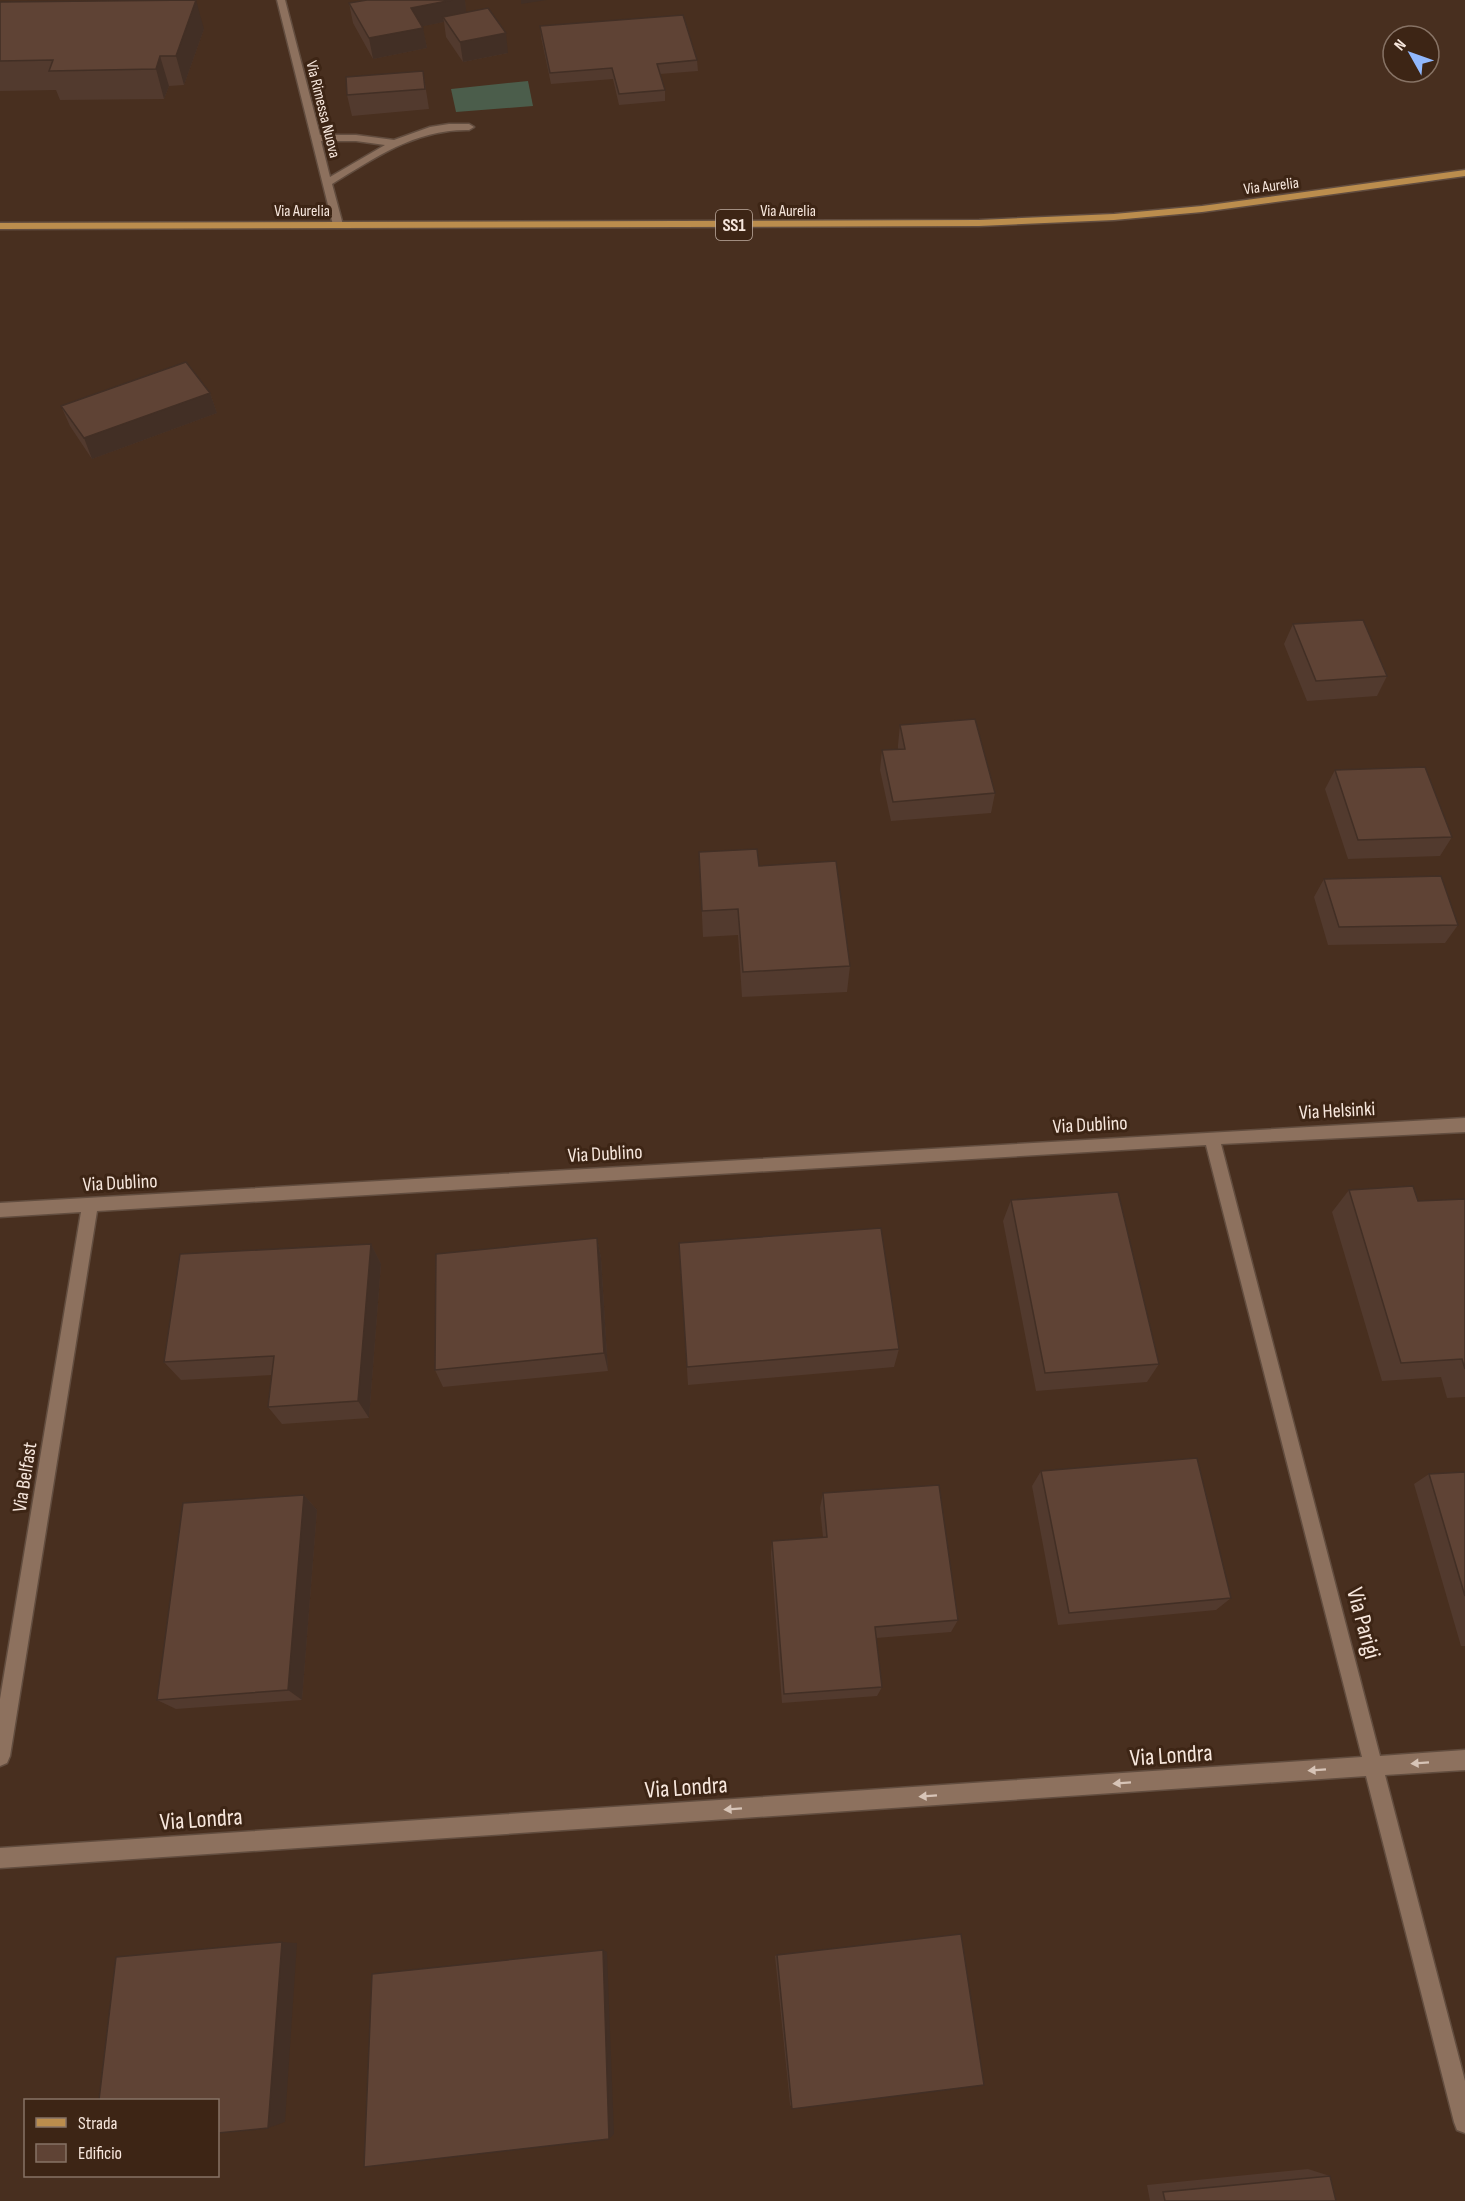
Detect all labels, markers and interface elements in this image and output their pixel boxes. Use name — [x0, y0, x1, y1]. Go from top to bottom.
north arrow — [1381, 24, 1441, 84]
text: N — [1391, 36, 1411, 55]
street label: Via Rimessa Nuova — [301, 59, 344, 160]
street label: Via Aurelia — [1242, 174, 1300, 199]
street label: Via Aurelia — [274, 202, 330, 221]
street label: Via Aurelia — [760, 202, 816, 221]
road number: SS1 — [716, 210, 752, 240]
street label: Via Helsinki — [1298, 1097, 1376, 1125]
street label: Via Dublino — [1052, 1111, 1128, 1139]
street label: Via Dublino — [567, 1140, 643, 1168]
street label: Via Dublino — [82, 1169, 158, 1197]
street label: Via Belfast — [8, 1440, 42, 1514]
street label: Via Parigi — [1340, 1584, 1387, 1662]
street label: Via Londra — [1129, 1738, 1213, 1773]
one-way arrow — [1411, 1758, 1430, 1768]
one-way arrow — [1307, 1766, 1326, 1775]
street label: Via Londra — [644, 1770, 728, 1805]
one-way arrow — [1113, 1779, 1132, 1788]
one-way arrow — [918, 1792, 937, 1801]
street label: Via Londra — [159, 1802, 243, 1837]
one-way arrow — [724, 1805, 743, 1814]
legend — [24, 2099, 219, 2177]
text: Strada — [78, 2113, 118, 2134]
text: Edificio — [78, 2143, 122, 2164]

